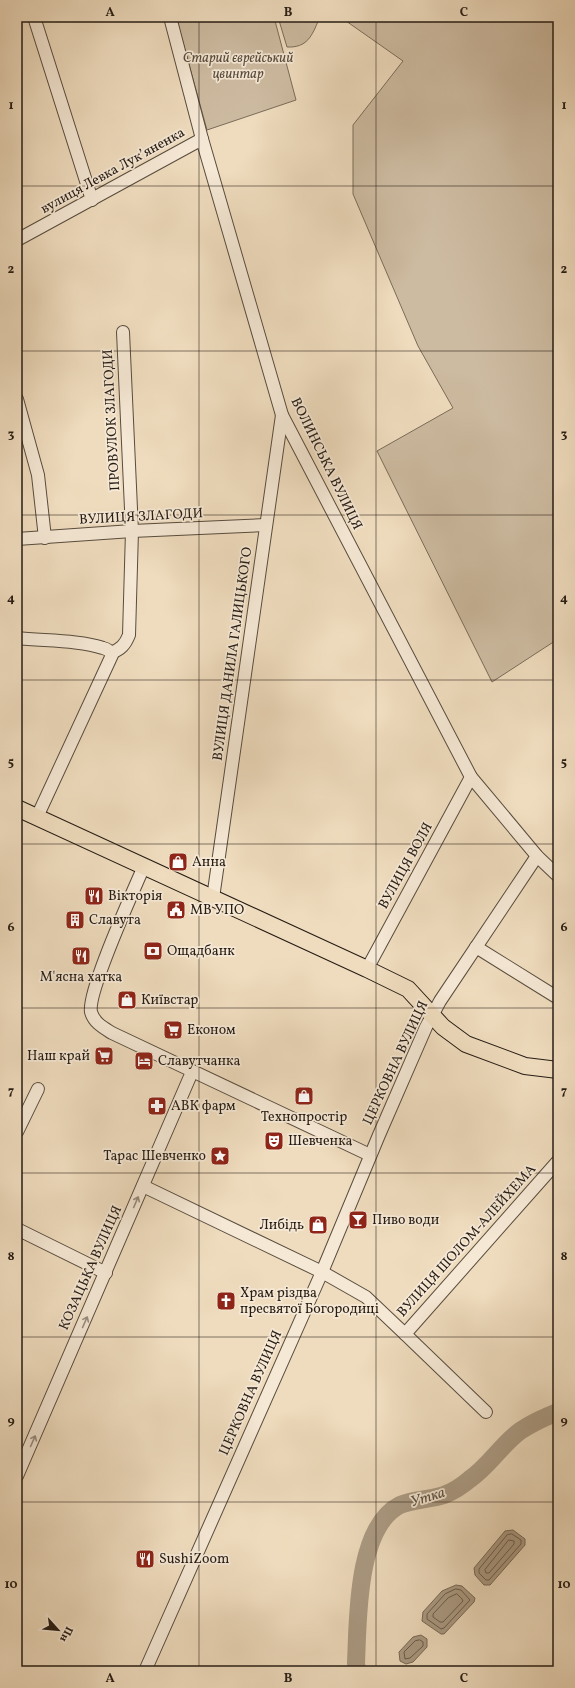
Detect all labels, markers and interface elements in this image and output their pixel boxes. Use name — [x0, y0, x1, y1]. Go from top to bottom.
text: A — [105, 4, 115, 22]
text: B — [284, 4, 293, 22]
text: C — [460, 4, 468, 22]
park label: Старий єврейський цвинтар — [183, 49, 293, 84]
text: 1 — [8, 97, 14, 115]
text: 1 — [561, 97, 567, 115]
street label: вулиця Левка Лукʼяненка — [37, 123, 189, 219]
text: 2 — [8, 261, 15, 279]
text: 2 — [561, 261, 568, 279]
street label: ПРОВУЛОК ЗЛАГОДИ — [99, 349, 125, 491]
street label: ВОЛИНСЬКА ВУЛИЦЯ — [286, 395, 366, 533]
text: 3 — [8, 426, 15, 444]
text: 3 — [561, 426, 568, 444]
street label: ВУЛИЦЯ ЗЛАГОДИ — [78, 504, 204, 530]
street label: ВУЛИЦЯ ДАНИЛА ГАЛИЦЬКОГО — [209, 546, 257, 762]
text: 4 — [7, 590, 15, 608]
text: 4 — [560, 590, 568, 608]
text: 5 — [8, 754, 14, 772]
text: 5 — [561, 754, 567, 772]
street label: ВУЛИЦЯ ВОЛЯ — [374, 819, 438, 913]
shop icon: Анна — [167, 851, 189, 873]
place label: Анна — [192, 853, 226, 872]
restaurant icon: Вікторія — [83, 885, 105, 907]
place label: Вікторія — [108, 887, 162, 906]
public building icon: МВ УПО — [165, 899, 187, 921]
place label: МВ УПО — [190, 901, 244, 920]
building icon: Славута — [64, 909, 86, 931]
place label: Славута — [89, 911, 141, 930]
text: 6 — [7, 919, 15, 937]
text: 6 — [560, 919, 568, 937]
bank icon: Ощадбанк — [142, 940, 164, 962]
place label: Ощадбанк — [167, 942, 235, 961]
restaurant icon: М'ясна хатка — [70, 945, 92, 967]
place label: М'ясна хатка — [40, 968, 122, 987]
shop icon: Київстар — [116, 989, 138, 1011]
place label: Київстар — [141, 991, 198, 1010]
street label: ЦЕРКОВНА ВУЛИЦЯ — [359, 998, 433, 1128]
supermarket icon: Економ — [162, 1019, 184, 1041]
place label: Економ — [187, 1021, 236, 1040]
supermarket icon: Наш край — [93, 1045, 115, 1067]
place label: Наш край — [27, 1047, 90, 1066]
hotel icon: Славутчанка — [133, 1050, 155, 1072]
place label: Славутчанка — [158, 1052, 241, 1071]
text: 7 — [8, 1083, 14, 1101]
text: 7 — [561, 1083, 567, 1101]
shop icon: Технопростір — [293, 1085, 315, 1107]
pharmacy icon: АВК фарм — [146, 1095, 168, 1117]
place label: АВК фарм — [171, 1097, 236, 1116]
place label: Технопростір — [261, 1108, 347, 1127]
theatre icon: Шевченка — [263, 1130, 285, 1152]
place label: Шевченка — [288, 1132, 353, 1151]
place icon: Тарас Шевченко — [209, 1145, 231, 1167]
place label: Тарас Шевченко — [103, 1147, 206, 1166]
street label: ВУЛИЦЯ ШОЛОМ-АЛЕЙХЕМА — [392, 1160, 541, 1321]
one-way arrow — [133, 1197, 141, 1209]
street label: КОЗАЦЬКА ВУЛИЦЯ — [55, 1203, 127, 1333]
bar icon: Пиво води — [347, 1209, 369, 1231]
place label: Пиво води — [372, 1211, 440, 1230]
shop icon: Либідь — [307, 1214, 329, 1236]
place label: Либідь — [259, 1216, 304, 1235]
text: 8 — [7, 1248, 15, 1266]
text: 8 — [560, 1248, 568, 1266]
place label: Храм різдва пресвятої Богородиці — [240, 1284, 379, 1319]
church icon: Храм різдва пресвятої Богородиці — [215, 1290, 237, 1312]
one-way arrow — [81, 1316, 89, 1328]
street label: ЦЕРКОВНА ВУЛИЦЯ — [215, 1327, 287, 1459]
text: 9 — [7, 1412, 15, 1430]
text: 9 — [560, 1412, 568, 1430]
one-way arrow — [29, 1435, 37, 1447]
water label: Утка — [408, 1483, 448, 1513]
restaurant icon: SushiZoom — [134, 1548, 156, 1570]
place label: SushiZoom — [159, 1550, 229, 1569]
text: 10 — [4, 1576, 18, 1594]
text: 10 — [557, 1576, 571, 1594]
north arrow — [38, 1610, 78, 1650]
text: Пн — [55, 1623, 76, 1644]
text: A — [105, 1670, 115, 1688]
text: B — [284, 1670, 293, 1688]
text: C — [460, 1670, 468, 1688]

